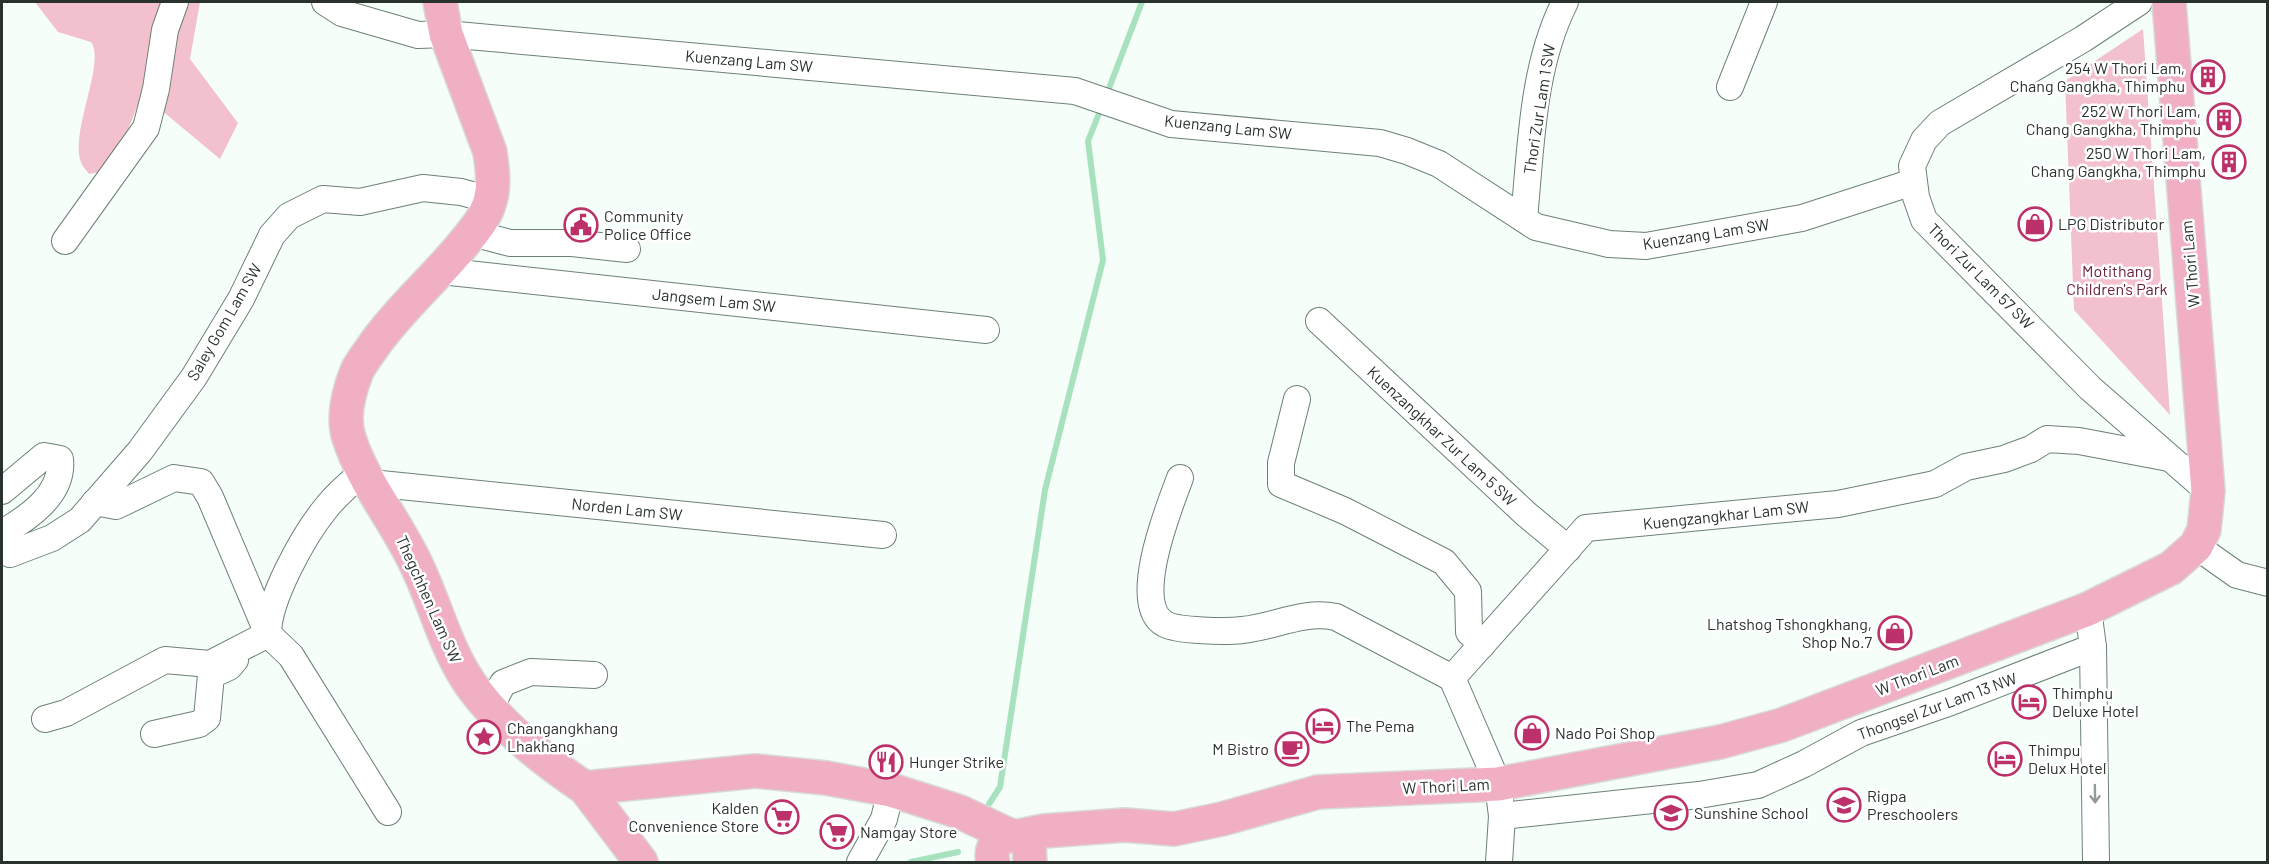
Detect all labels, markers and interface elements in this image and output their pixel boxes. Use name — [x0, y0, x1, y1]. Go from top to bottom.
street label: Thori Zur Lam 1 SW — [1519, 42, 1558, 175]
street label: Kuenzang Lam SW — [684, 45, 814, 76]
place label: 254 W Thori Lam, Chang Gangkha, Thimphu — [2010, 58, 2185, 95]
building icon: 254 W Thori Lam, Chang Gangkha, Thimphu — [2190, 59, 2226, 95]
place label: 252 W Thori Lam, Chang Gangkha, Thimphu — [2026, 101, 2201, 138]
building icon: 252 W Thori Lam, Chang Gangkha, Thimphu — [2206, 102, 2242, 138]
street label: Kuenzang Lam SW — [1163, 110, 1293, 143]
place label: 250 W Thori Lam, Chang Gangkha, Thimphu — [2031, 143, 2206, 180]
building icon: 250 W Thori Lam, Chang Gangkha, Thimphu — [2211, 144, 2247, 180]
place label: Community Police Office — [604, 206, 691, 243]
shop icon: LPG Distributor — [2017, 206, 2053, 242]
public building icon: Community Police Office — [563, 207, 599, 243]
street label: Kuenzang Lam SW — [1641, 214, 1771, 253]
place label: LPG Distributor — [2058, 214, 2165, 233]
street label: Thori Zur Lam 57 SW — [1925, 219, 2038, 332]
street label: W Thori Lam — [2176, 220, 2203, 308]
street label: Saley Gom Lam SW — [182, 260, 265, 384]
park label: Motithang Children's Park — [2066, 261, 2168, 298]
street label: Jangsem Lam SW — [651, 284, 777, 315]
street label: Kuenzangkhar Zur Lam 5 SW — [1364, 362, 1521, 510]
street label: Norden Lam SW — [571, 493, 683, 524]
street label: Kuengzangkhar Lam SW — [1642, 496, 1810, 533]
street label: Thegchhen Lam SW — [393, 532, 466, 665]
place label: Lhatshog Tshongkhang, Shop No.7 — [1707, 614, 1872, 651]
shop icon: Lhatshog Tshongkhang, Shop No.7 — [1877, 615, 1913, 651]
street label: W Thori Lam — [1873, 650, 1961, 699]
street label: Thongsel Zur Lam 13 NW — [1854, 668, 2019, 743]
place label: Thimphu Deluxe Hotel — [2052, 683, 2139, 720]
hotel icon: Thimphu Deluxe Hotel — [2011, 684, 2047, 720]
hotel icon: The Pema — [1305, 708, 1341, 744]
shop icon: Nado Poi Shop — [1514, 715, 1550, 751]
place label: The Pema — [1346, 716, 1414, 735]
place label: Changangkhang Lhakhang — [507, 718, 618, 755]
place icon: Changangkhang Lhakhang — [466, 719, 502, 755]
place label: Nado Poi Shop — [1555, 723, 1655, 742]
cafe icon: M Bistro — [1274, 731, 1310, 767]
place label: M Bistro — [1212, 739, 1269, 758]
place label: Thimpu Delux Hotel — [2028, 740, 2106, 777]
hotel icon: Thimpu Delux Hotel — [1987, 741, 2023, 777]
restaurant icon: Hunger Strike — [868, 744, 904, 780]
place label: Hunger Strike — [909, 752, 1004, 771]
street label: W Thori Lam — [1402, 774, 1490, 797]
one-way arrow — [2089, 783, 2101, 803]
place label: Rigpa Preschoolers — [1867, 786, 1958, 823]
school or university icon: Rigpa Preschoolers — [1826, 787, 1862, 823]
school or university icon: Sunshine School — [1653, 795, 1689, 831]
place label: Kalden Convenience Store — [629, 798, 759, 835]
supermarket icon: Kalden Convenience Store — [764, 799, 800, 835]
place label: Sunshine School — [1694, 803, 1808, 822]
supermarket icon: Namgay Store — [819, 814, 855, 850]
place label: Namgay Store — [860, 822, 957, 841]

